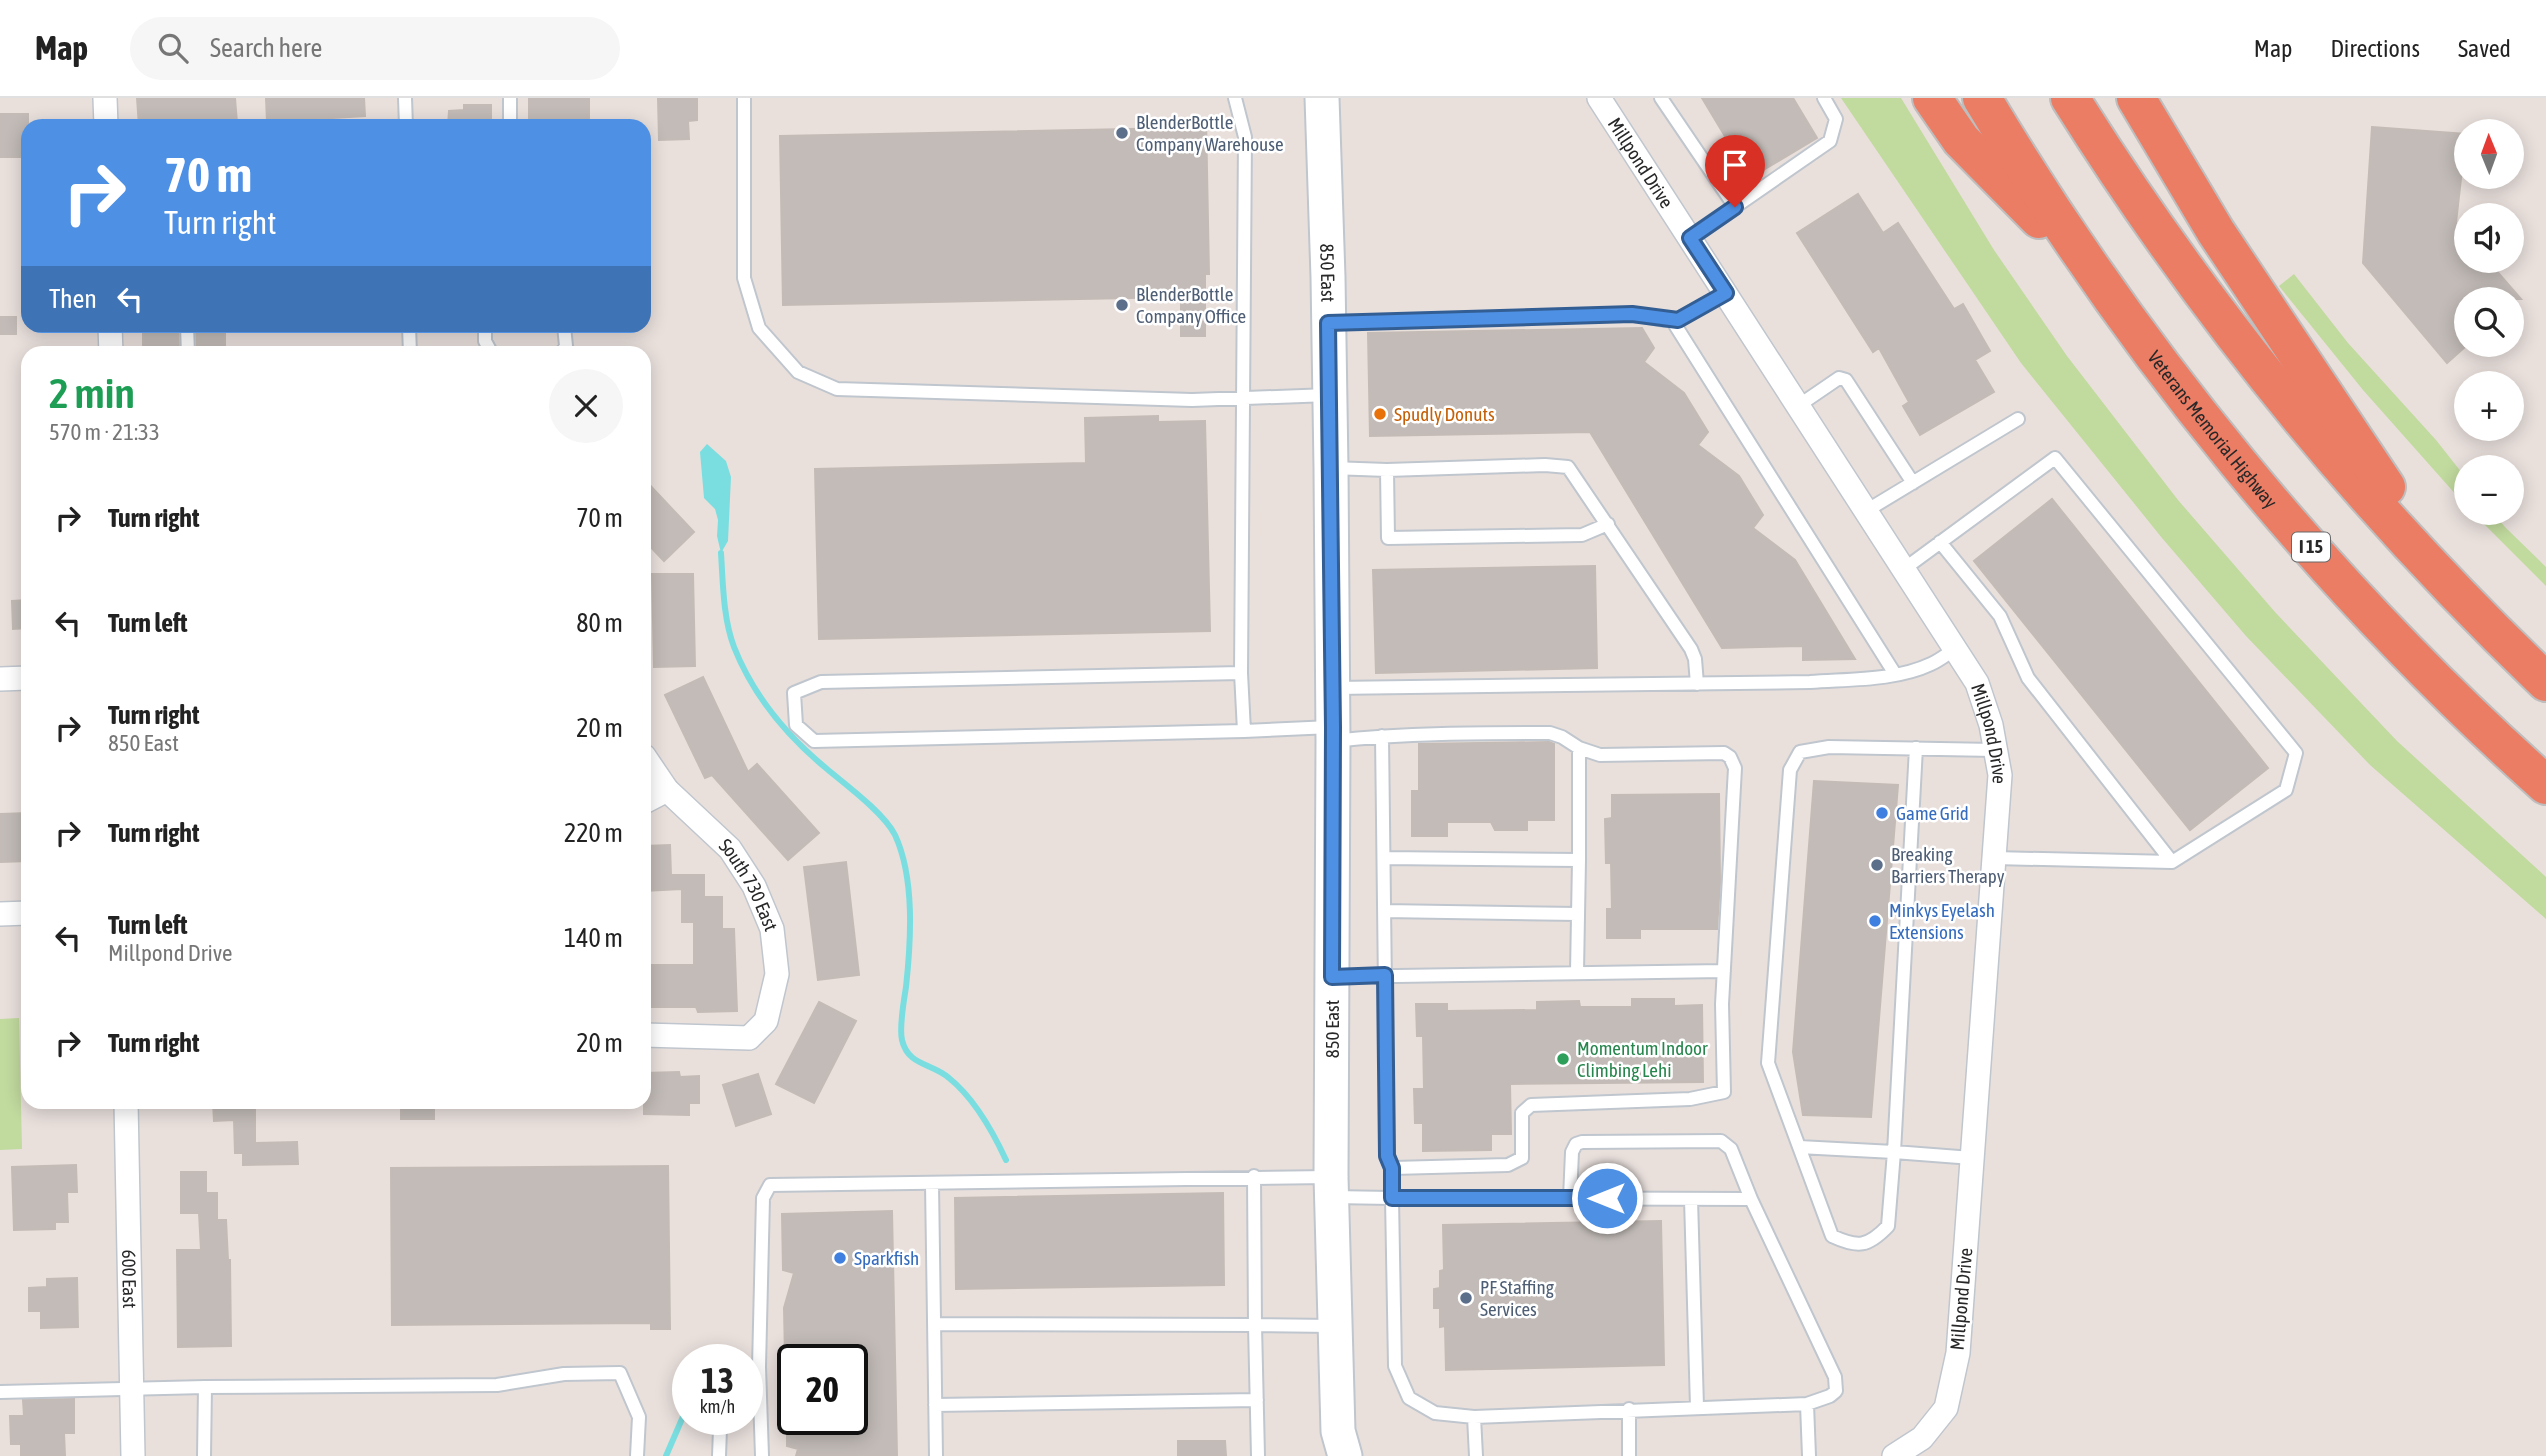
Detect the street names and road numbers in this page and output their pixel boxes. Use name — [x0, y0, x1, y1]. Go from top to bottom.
street label: Millpond Drive — [1604, 113, 1678, 212]
street label: 850 East — [1316, 243, 1339, 302]
street label: Veterans Memorial Highway — [2143, 346, 2282, 513]
road number: I 15 — [2292, 532, 2330, 561]
street label: Millpond Drive — [1967, 681, 2011, 785]
street label: South 730 East — [715, 834, 783, 934]
street label: 850 East — [1321, 1000, 1343, 1058]
street label: Millpond Drive — [1946, 1247, 1976, 1351]
street label: 600 East — [118, 1249, 141, 1308]

